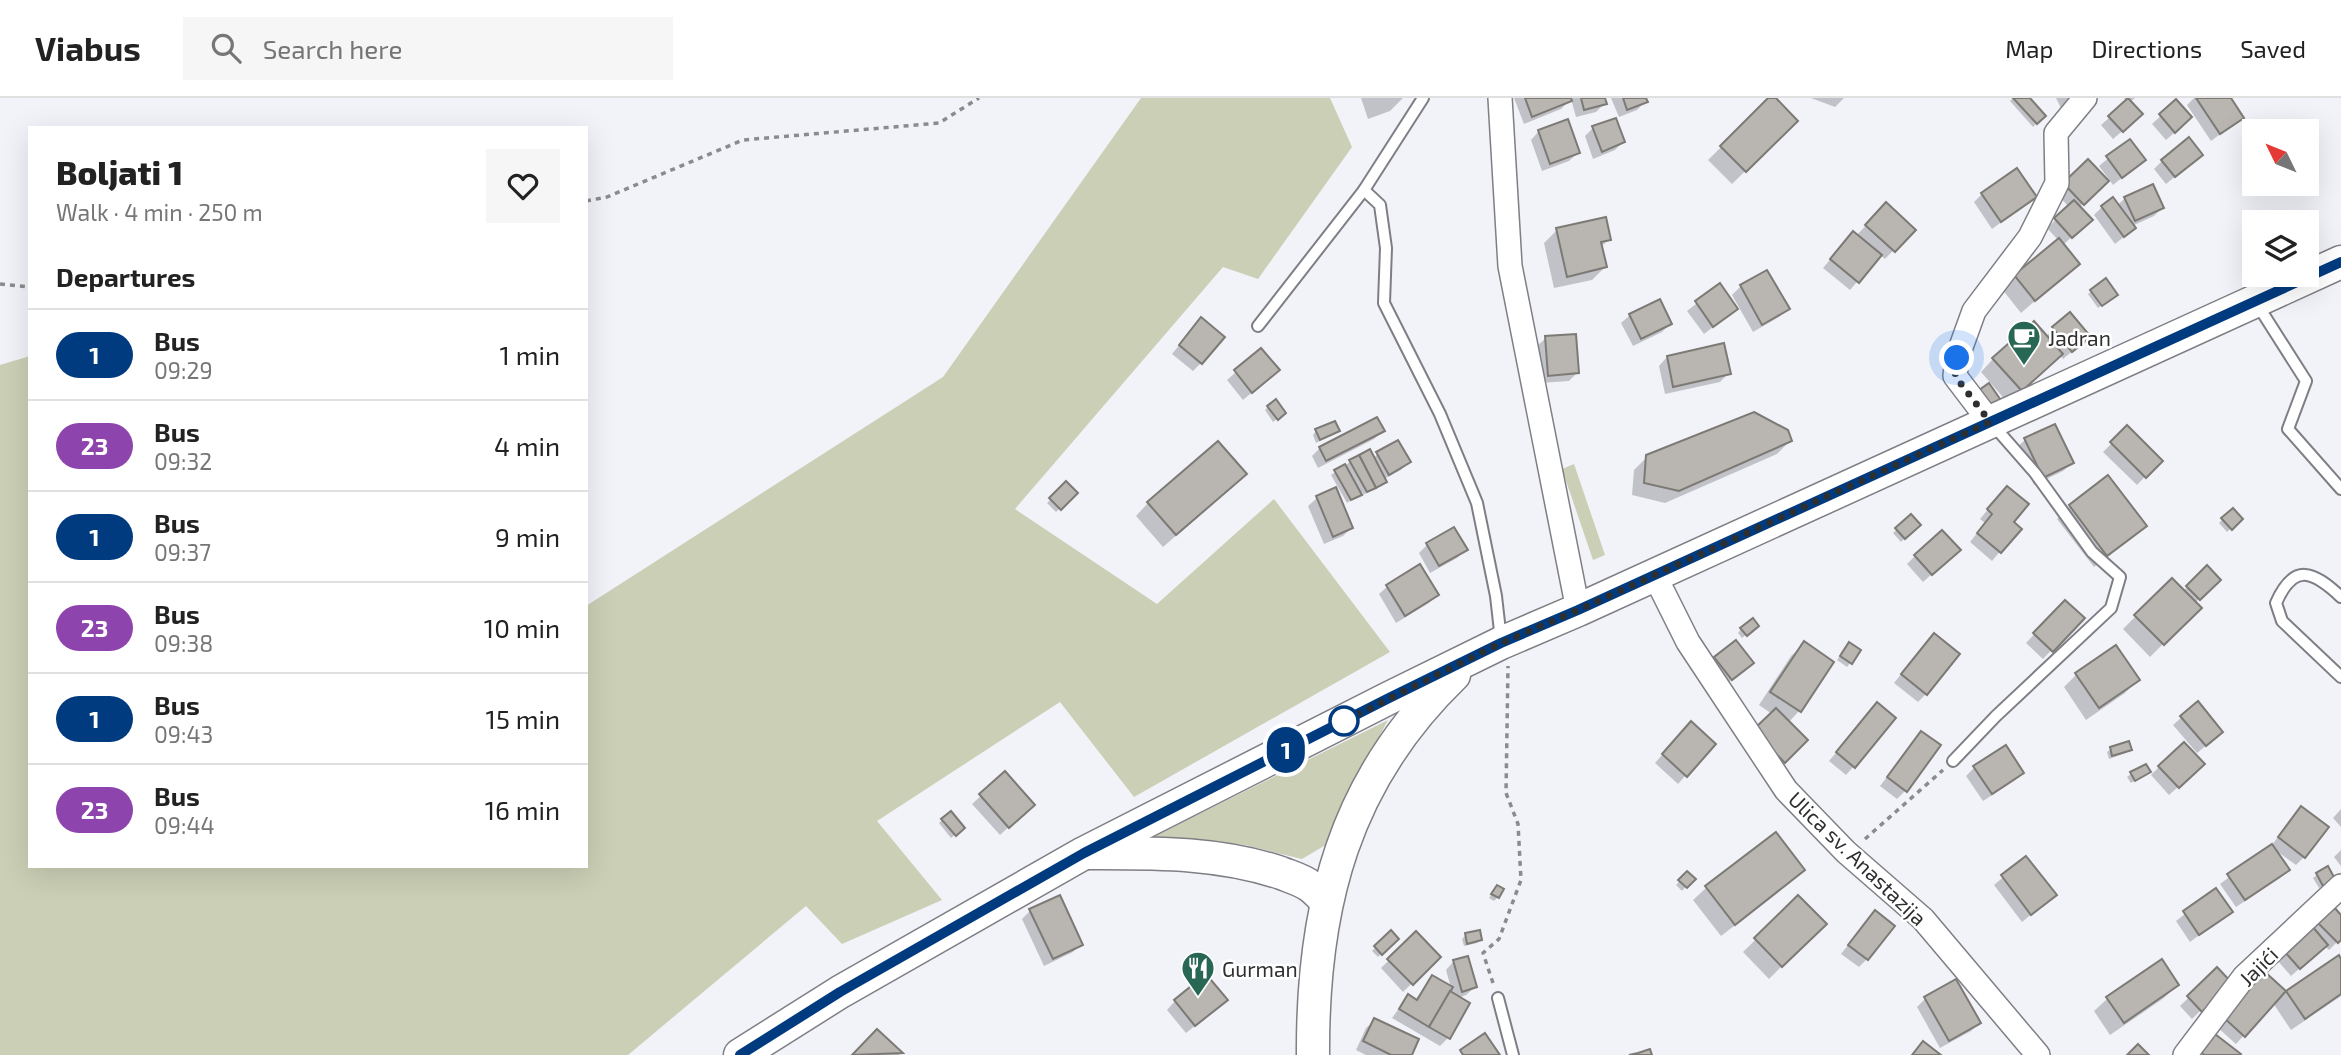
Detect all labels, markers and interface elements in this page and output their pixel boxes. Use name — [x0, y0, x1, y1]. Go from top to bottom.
search box — [183, 17, 673, 80]
text: Viabus — [35, 28, 141, 68]
icon: search — [207, 29, 245, 67]
text: Search here — [263, 33, 402, 64]
text: Map — [2005, 34, 2053, 63]
text: Directions — [2091, 34, 2202, 63]
text: Saved — [2240, 34, 2306, 63]
north arrow — [2242, 119, 2319, 196]
map controls — [2242, 119, 2319, 287]
button: heart — [486, 149, 560, 223]
text: Boljati 1 — [56, 152, 183, 192]
text: Walk · 4 min · 250 m — [56, 198, 263, 226]
button: layers — [2242, 210, 2319, 287]
text: Departures — [56, 261, 195, 292]
cafe icon: Jadran — [2005, 318, 2043, 367]
text: Bus — [154, 325, 200, 356]
place label: Jadran — [2048, 325, 2111, 350]
text: 1 min — [500, 339, 560, 370]
text: 1 — [89, 340, 100, 369]
your location — [1939, 340, 1974, 375]
text: 09:29 — [154, 356, 213, 384]
text: Bus — [154, 416, 200, 447]
text: 4 min — [494, 430, 560, 461]
text: 23 — [81, 431, 108, 460]
text: 09:32 — [154, 447, 212, 475]
text: Bus — [154, 507, 200, 538]
text: 9 min — [495, 521, 560, 552]
text: 1 — [89, 522, 100, 551]
text: 09:37 — [154, 538, 211, 566]
text: Bus — [154, 598, 200, 629]
text: 10 min — [484, 612, 560, 643]
text: 23 — [81, 613, 108, 642]
text: 09:38 — [154, 629, 213, 657]
text: Bus — [154, 689, 200, 720]
text: 15 min — [486, 703, 560, 734]
text: 1 — [89, 704, 100, 733]
unlabelled marker — [1329, 706, 1359, 736]
text: 09:43 — [154, 720, 213, 748]
line badge: 1 — [1263, 727, 1309, 773]
text: 1 — [1281, 735, 1291, 764]
text: Bus — [154, 780, 200, 811]
street label: Ulica sv. Anastazija — [1783, 786, 1932, 931]
text: 16 min — [485, 794, 560, 825]
text: 23 — [81, 795, 108, 824]
text: 09:44 — [154, 811, 215, 839]
street label: Jajići — [2233, 941, 2283, 991]
restaurant icon: Gurman — [1179, 949, 1217, 998]
place label: Gurman — [1222, 956, 1298, 981]

